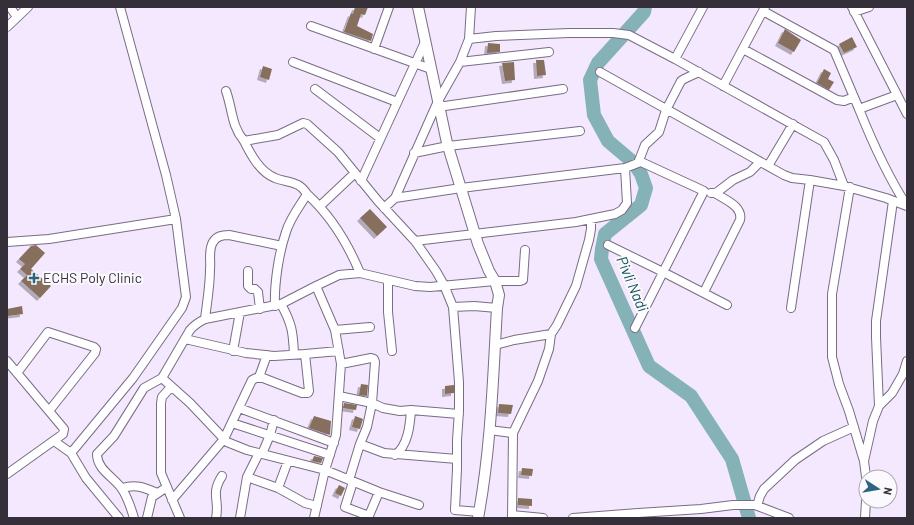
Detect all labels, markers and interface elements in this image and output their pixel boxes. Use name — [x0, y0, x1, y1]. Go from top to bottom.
water label: Pivli Nadi — [613, 253, 653, 314]
place label: ECHS Poly Clinic — [43, 269, 142, 286]
marker: ECHS Poly Clinic — [28, 272, 40, 284]
north arrow — [858, 469, 898, 509]
text: N — [881, 486, 895, 496]

